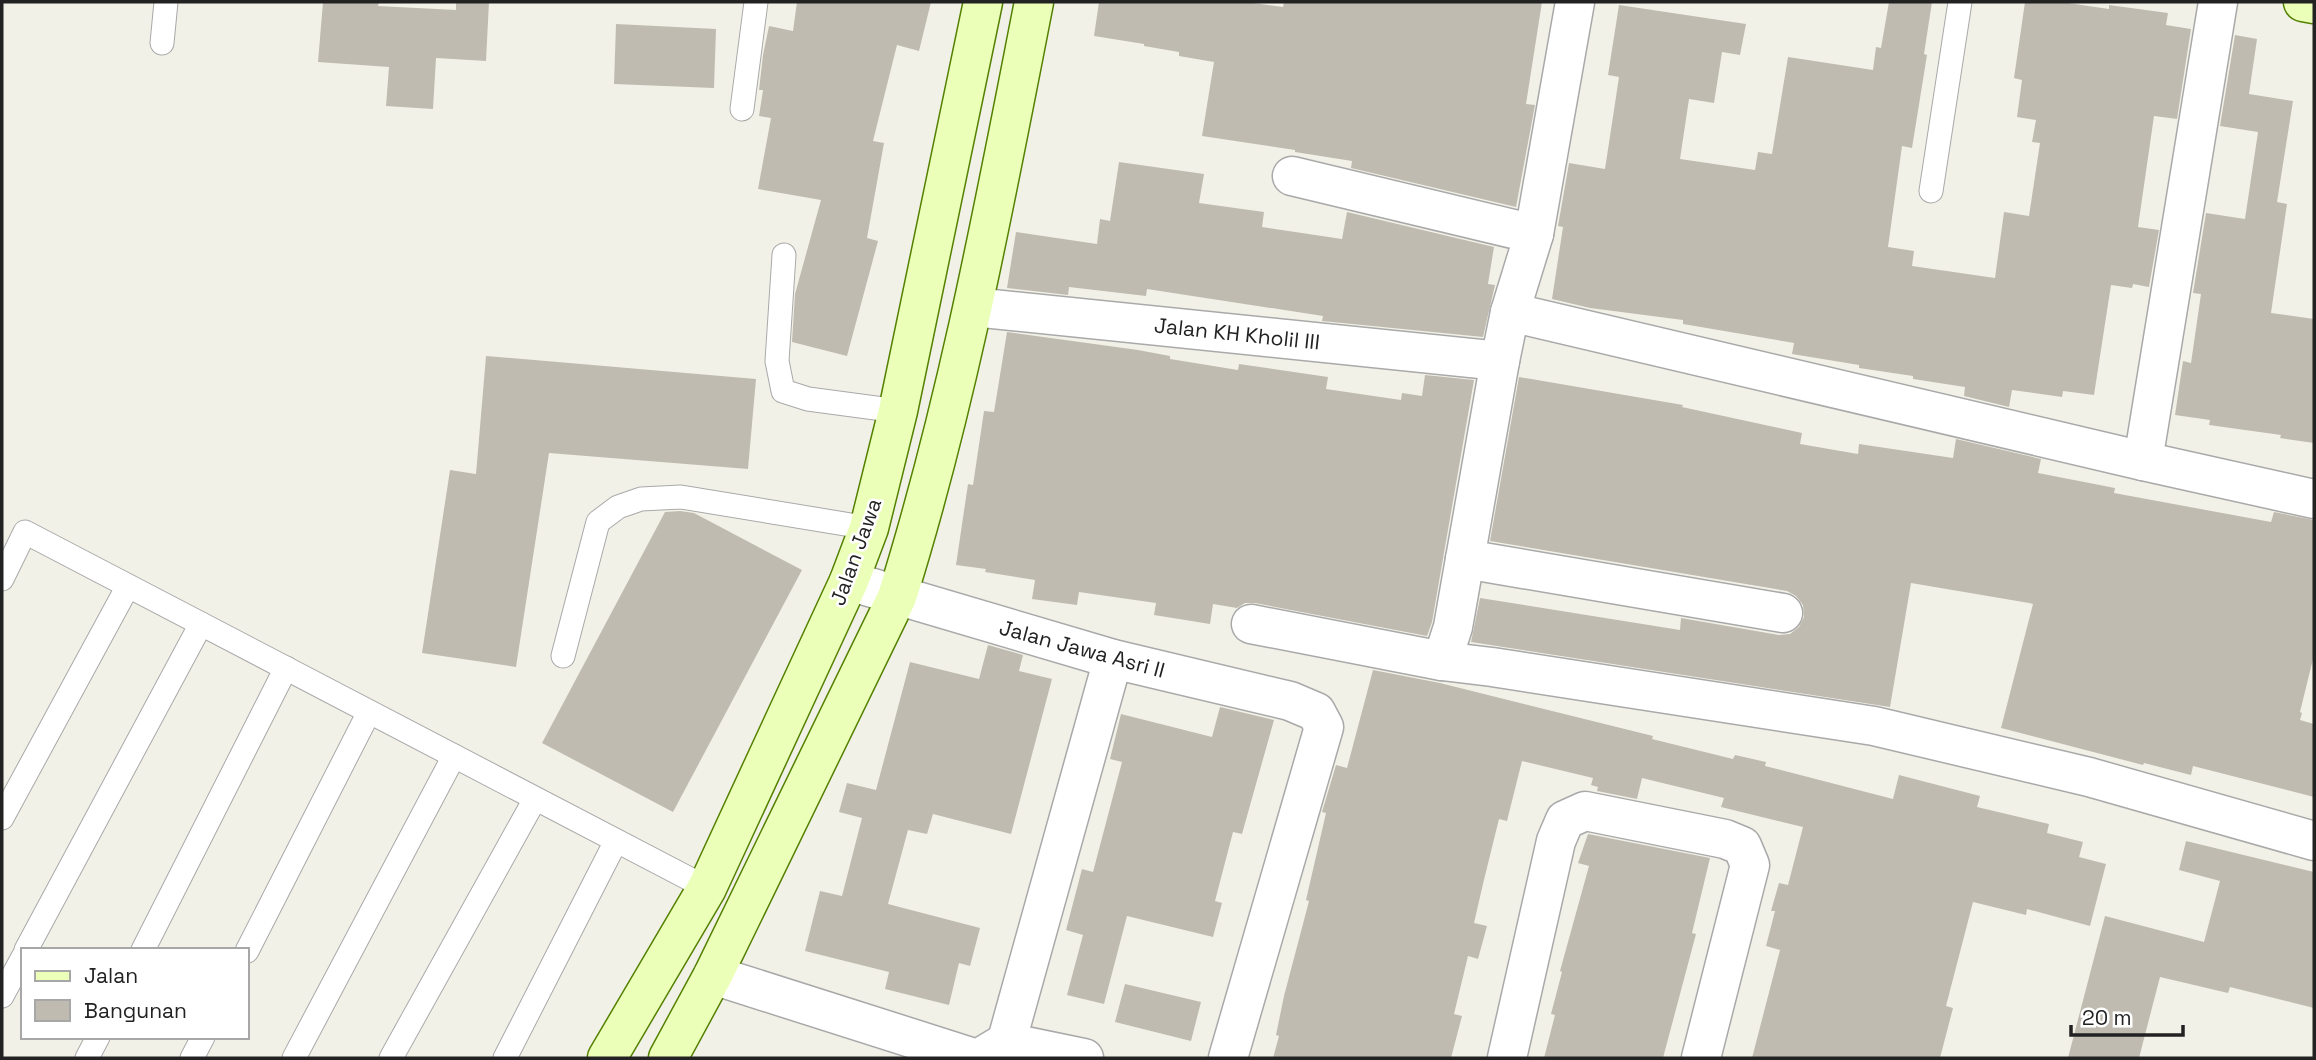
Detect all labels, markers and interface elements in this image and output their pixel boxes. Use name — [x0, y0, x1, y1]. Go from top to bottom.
street label: Jalan KH Kholil III — [1153, 311, 1321, 356]
street label: Jalan Jawa — [824, 495, 887, 609]
street label: Jalan Jawa Asri II — [996, 613, 1168, 684]
legend — [21, 948, 248, 1039]
text: Jalan — [84, 962, 138, 989]
scale bar — [2071, 993, 2183, 1038]
text: Bangunan — [84, 997, 187, 1024]
text: 20 m — [2082, 1004, 2132, 1031]

